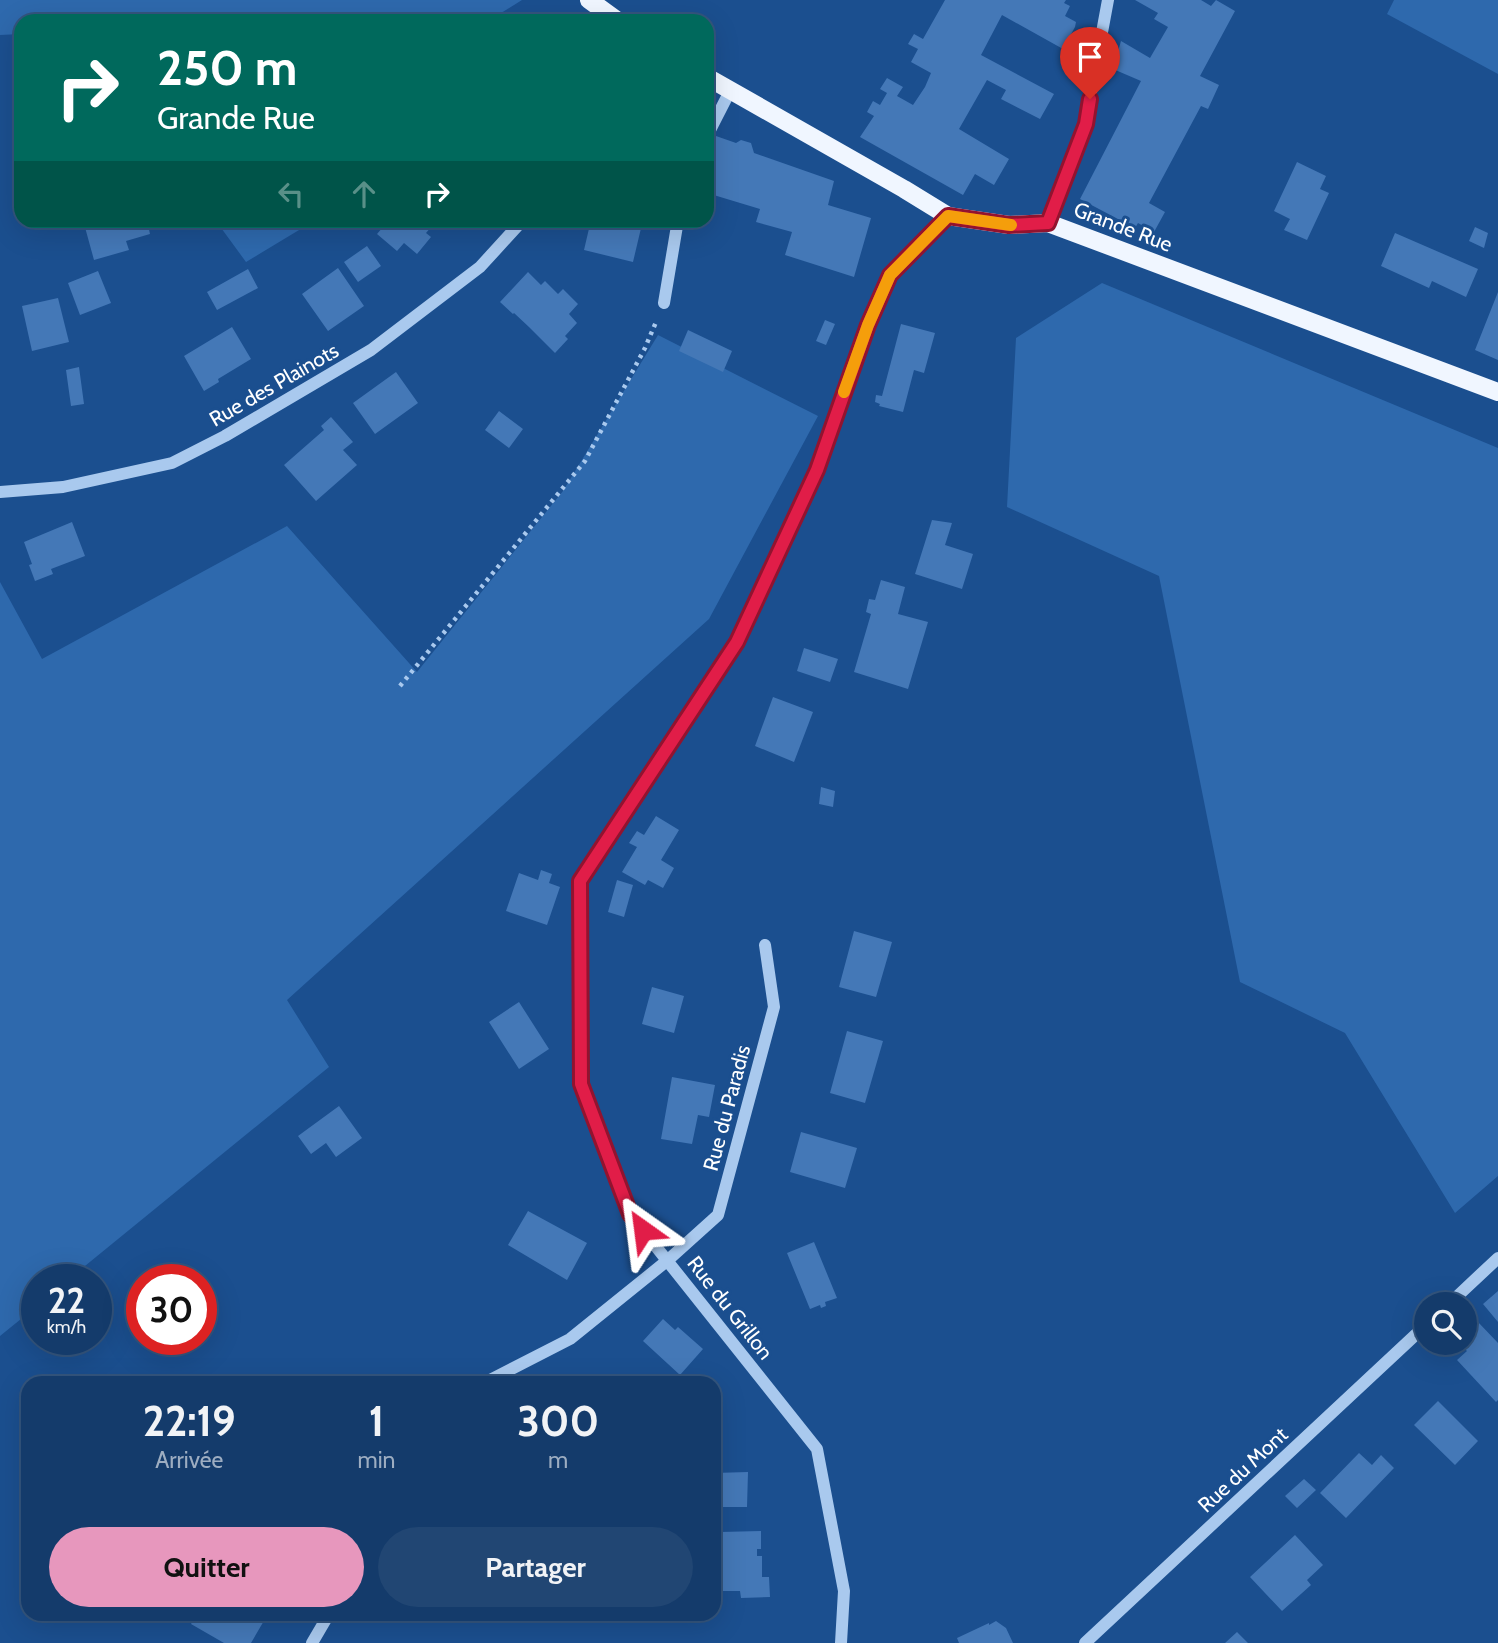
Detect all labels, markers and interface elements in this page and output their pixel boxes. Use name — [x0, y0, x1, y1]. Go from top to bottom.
pin — [1060, 27, 1120, 99]
text: 250 m — [157, 38, 297, 97]
icon: arrive — [1071, 38, 1109, 76]
icon: right — [42, 42, 133, 133]
text: Grande Rue — [157, 98, 315, 137]
icon: left — [272, 175, 310, 213]
icon: ahead — [345, 175, 383, 213]
icon: right — [418, 175, 456, 213]
street label: Grande Rue — [1070, 196, 1176, 257]
street label: Rue des Plainots — [205, 337, 343, 432]
street label: Rue du Paradis — [698, 1042, 755, 1174]
position arrow — [606, 1193, 680, 1267]
street label: Rue du Grillon — [682, 1251, 779, 1364]
speed limit sign: 30 — [126, 1264, 217, 1355]
text: 22 — [48, 1279, 85, 1322]
map controls — [1414, 1292, 1477, 1355]
button: search — [1414, 1292, 1477, 1355]
text: km/h — [47, 1316, 86, 1338]
text: 22:19 — [143, 1395, 236, 1447]
text: 1 — [369, 1395, 384, 1447]
text: 300 — [517, 1395, 599, 1447]
street label: Rue du Mont — [1193, 1422, 1293, 1517]
text: Arrivée — [155, 1446, 223, 1474]
text: min — [358, 1446, 395, 1474]
text: m — [548, 1446, 568, 1474]
button: Quitter — [49, 1527, 364, 1607]
button: Partager — [378, 1527, 693, 1607]

